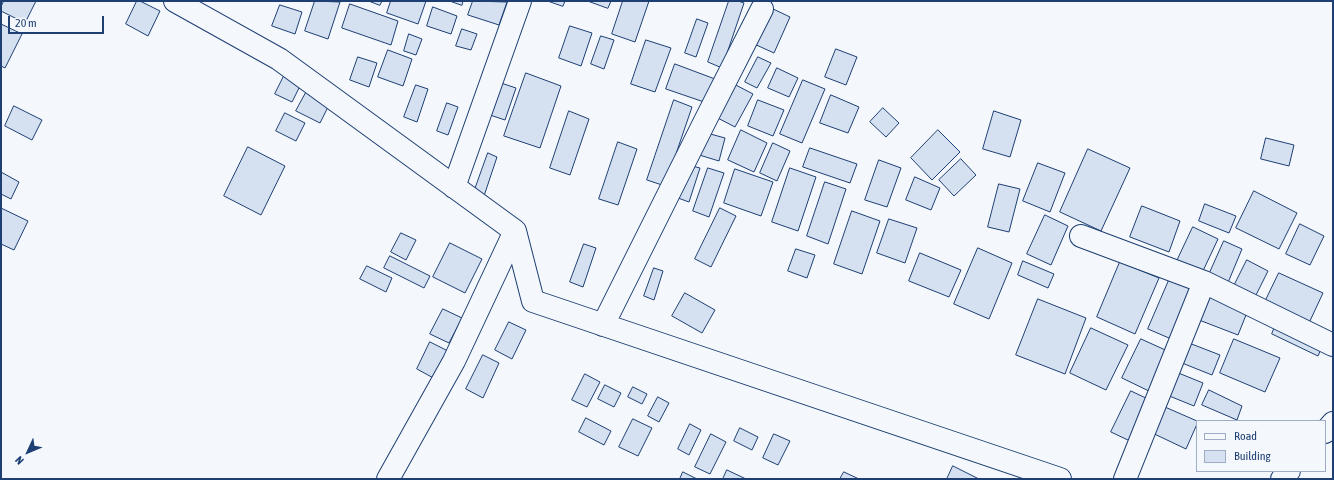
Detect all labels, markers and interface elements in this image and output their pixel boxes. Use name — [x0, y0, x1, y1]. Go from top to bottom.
scale bar — [10, 8, 106, 34]
text: 20 m — [15, 16, 37, 30]
legend — [1196, 420, 1326, 472]
text: Road — [1234, 429, 1257, 443]
north arrow — [8, 432, 48, 472]
text: Building — [1234, 449, 1271, 463]
text: N — [13, 454, 26, 467]

